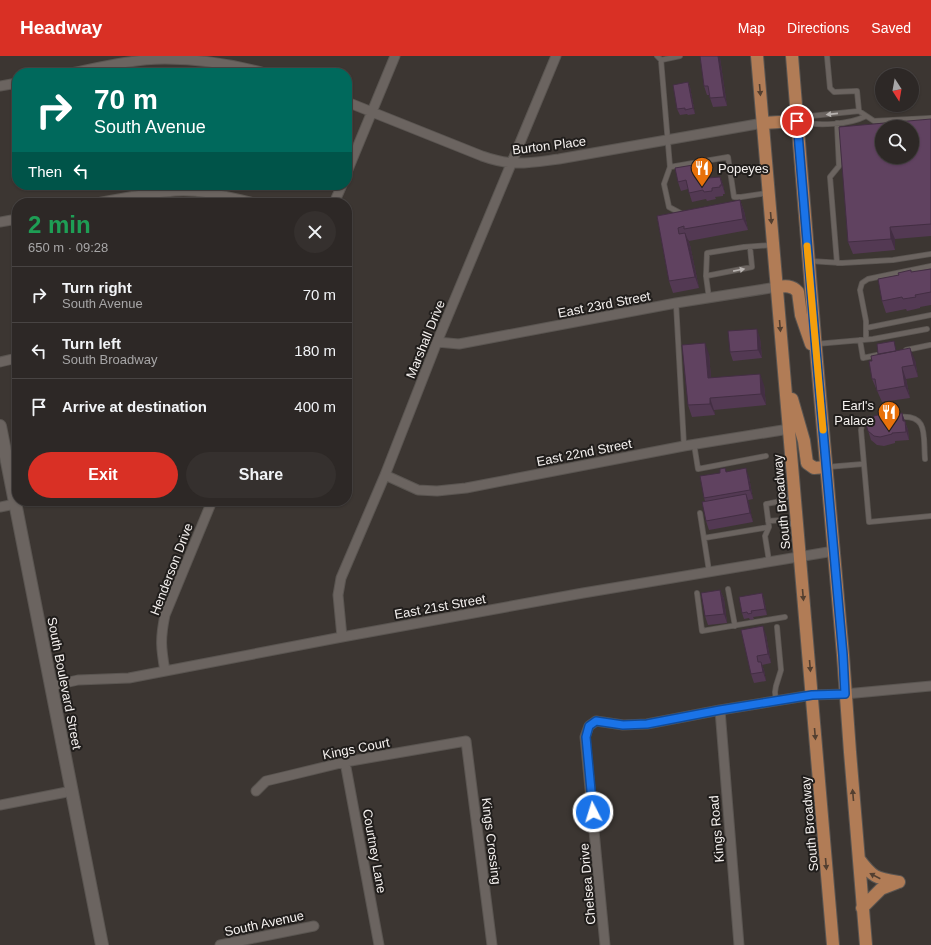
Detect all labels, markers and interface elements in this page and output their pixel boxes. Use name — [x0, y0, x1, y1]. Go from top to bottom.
text: Headway — [20, 17, 102, 38]
text: Map — [738, 20, 765, 36]
text: Directions — [787, 20, 849, 36]
text: Saved — [871, 20, 911, 36]
north arrow — [875, 68, 919, 112]
map controls — [875, 68, 919, 164]
icon: right — [28, 84, 80, 136]
text: 70 m — [94, 84, 158, 115]
one-way arrow — [756, 84, 763, 96]
pin — [780, 104, 814, 138]
icon: arrive — [786, 110, 808, 132]
one-way arrow — [826, 110, 838, 117]
text: South Avenue — [94, 117, 206, 137]
button: search — [875, 120, 919, 164]
street label: Burton Place — [511, 134, 587, 157]
restaurant icon: Popeyes — [689, 155, 715, 188]
icon: left — [70, 160, 92, 182]
place label: Popeyes — [718, 161, 769, 176]
text: Then — [28, 163, 62, 180]
text: 2 min — [28, 211, 91, 238]
button: close — [294, 211, 336, 253]
one-way arrow — [768, 212, 774, 224]
text: 650 m · 09:28 — [28, 240, 108, 255]
one-way arrow — [733, 266, 745, 272]
text: Turn right — [62, 279, 132, 296]
icon: right — [28, 284, 50, 306]
text: 70 m — [303, 286, 336, 303]
street label: East 23rd Street — [557, 288, 652, 321]
text: South Avenue — [62, 296, 143, 311]
street label: Marshall Drive — [403, 298, 448, 381]
one-way arrow — [777, 320, 784, 332]
text: Turn left — [62, 335, 121, 352]
icon: left — [28, 340, 50, 362]
text: 180 m — [294, 342, 336, 359]
text: South Broadway — [62, 352, 157, 367]
icon: arrive — [28, 396, 50, 418]
text: Arrive at destination — [62, 398, 207, 415]
text: 400 m — [294, 398, 336, 415]
place label: Earl's Palace — [834, 398, 874, 428]
restaurant icon: Earl's Palace — [876, 399, 902, 432]
street label: East 22nd Street — [535, 436, 633, 469]
button: Exit — [28, 452, 178, 498]
button: Share — [186, 452, 336, 498]
street label: South Broadway — [770, 453, 793, 550]
street label: Henderson Drive — [147, 521, 196, 617]
one-way arrow — [800, 589, 807, 601]
street label: East 21st Street — [393, 591, 487, 622]
street label: South Boulevard Street — [44, 616, 85, 751]
one-way arrow — [806, 660, 813, 672]
one-way arrow — [812, 728, 819, 740]
street label: Kings Court — [321, 735, 391, 762]
street label: South Broadway — [798, 775, 821, 872]
one-way arrow — [850, 789, 856, 801]
position arrow — [572, 791, 614, 833]
street label: Kings Road — [706, 795, 727, 863]
street label: Kings Crossing — [479, 797, 504, 885]
street label: Courtney Lane — [360, 808, 389, 894]
street label: Chelsea Drive — [576, 843, 599, 925]
one-way arrow — [823, 858, 829, 870]
one-way arrow — [869, 873, 881, 879]
street label: South Avenue — [223, 908, 305, 939]

